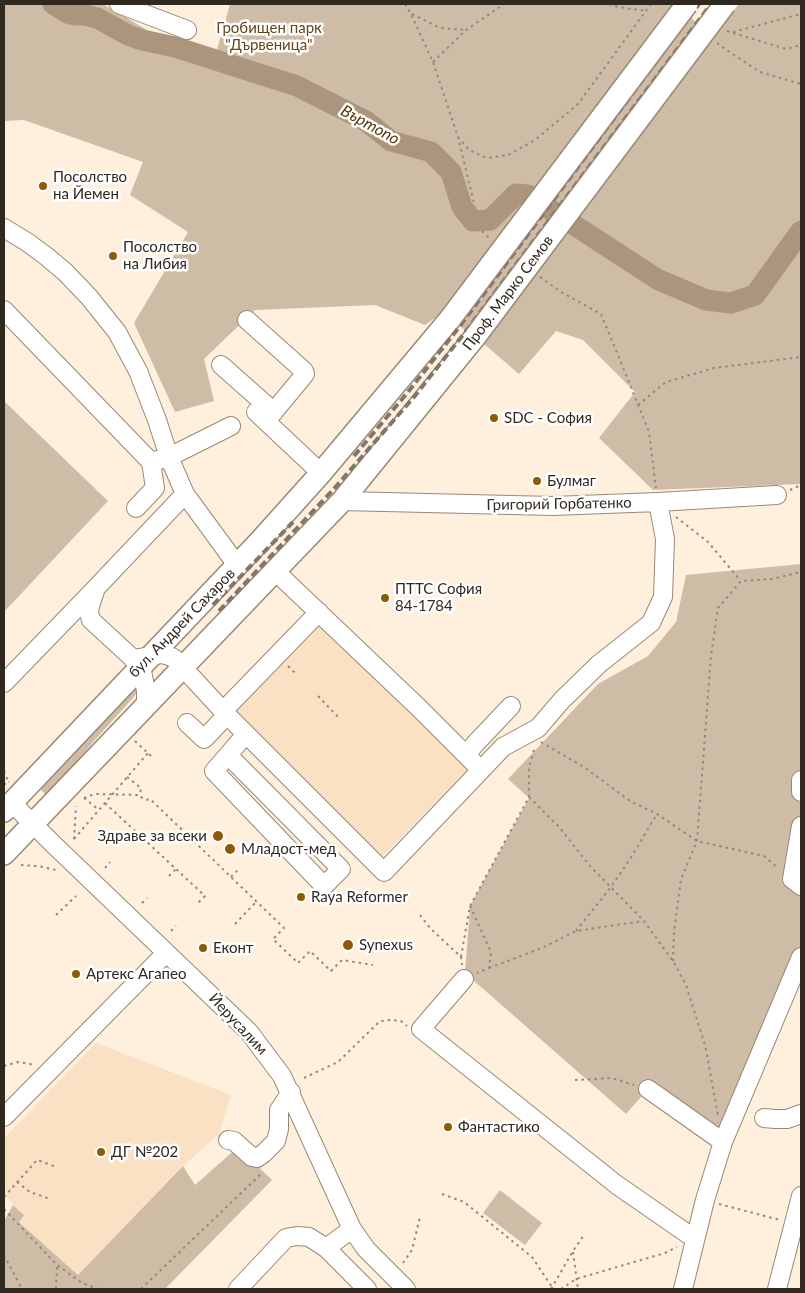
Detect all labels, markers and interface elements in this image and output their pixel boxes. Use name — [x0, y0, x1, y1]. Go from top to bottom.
park label: Гробищен парк "Дървеница" — [216, 19, 322, 54]
water label: Въртопо — [337, 101, 403, 149]
place label: Посолство на Йемен — [53, 168, 127, 203]
marker: Посолство на Йемен — [37, 180, 49, 192]
street label: Проф. Марко Семов — [459, 232, 557, 354]
place label: Посолство на Либия — [123, 238, 197, 273]
marker: Посолство на Либия — [107, 250, 119, 262]
place label: SDC - София — [504, 409, 592, 427]
marker: SDC - София — [488, 412, 500, 424]
place label: Булмаг — [547, 472, 596, 490]
marker: Булмаг — [531, 475, 543, 487]
street label: Григорий Горбатенко — [486, 494, 632, 514]
street label: бул. Андрей Сахаров — [125, 565, 239, 681]
place label: ПТТС София 84-1784 — [395, 580, 482, 615]
marker: ПТТС София 84-1784 — [379, 592, 391, 604]
place label: Здраве за всеки — [98, 827, 207, 845]
marker: Здраве за всеки — [211, 829, 225, 843]
place label: Младост-мед — [241, 840, 336, 858]
marker: Младост-мед — [223, 842, 237, 856]
place label: Raya Reformer — [311, 888, 408, 906]
marker: Raya Reformer — [295, 891, 307, 903]
place label: Synexus — [359, 936, 413, 954]
marker: Synexus — [341, 938, 355, 952]
place label: Еконт — [213, 939, 253, 957]
marker: Еконт — [197, 942, 209, 954]
place label: Артекс Агапео — [86, 965, 186, 983]
marker: Артекс Агапео — [70, 968, 82, 980]
street label: Йерусалим — [205, 990, 271, 1058]
place label: Фантастико — [458, 1118, 540, 1136]
marker: Фантастико — [442, 1121, 454, 1133]
place label: ДГ №202 — [111, 1143, 178, 1161]
marker: ДГ №202 — [95, 1146, 107, 1158]

